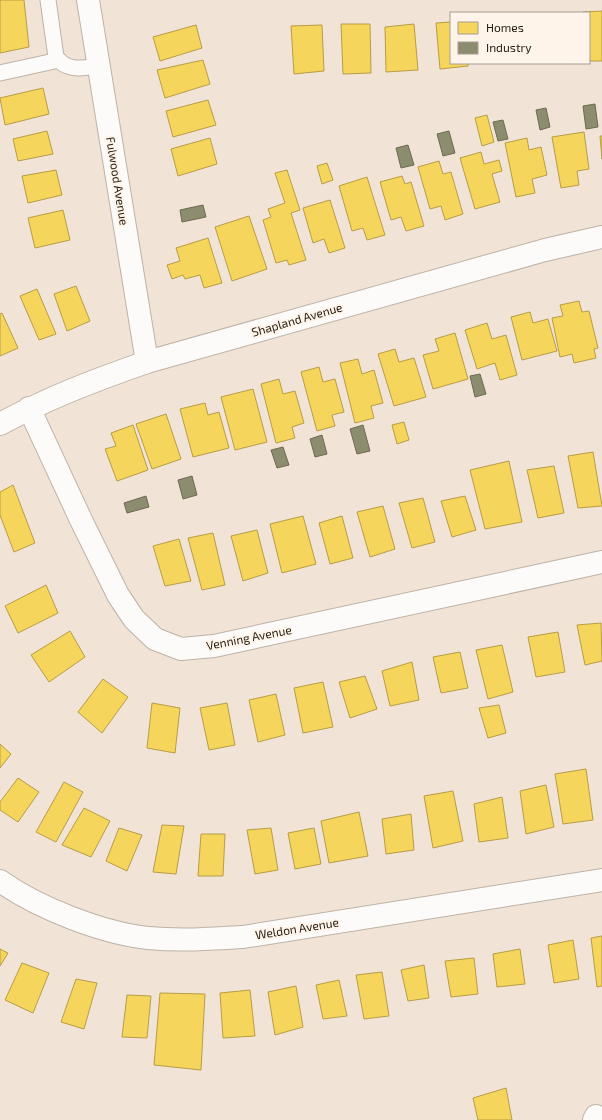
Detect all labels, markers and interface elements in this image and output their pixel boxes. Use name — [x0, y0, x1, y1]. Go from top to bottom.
legend — [450, 12, 590, 64]
text: Homes — [486, 20, 524, 34]
text: Industry — [486, 40, 532, 54]
street label: Fulwood Avenue — [104, 136, 132, 226]
street label: Shapland Avenue — [250, 299, 344, 339]
street label: Venning Avenue — [205, 622, 293, 652]
street label: Weldon Avenue — [254, 914, 340, 942]

